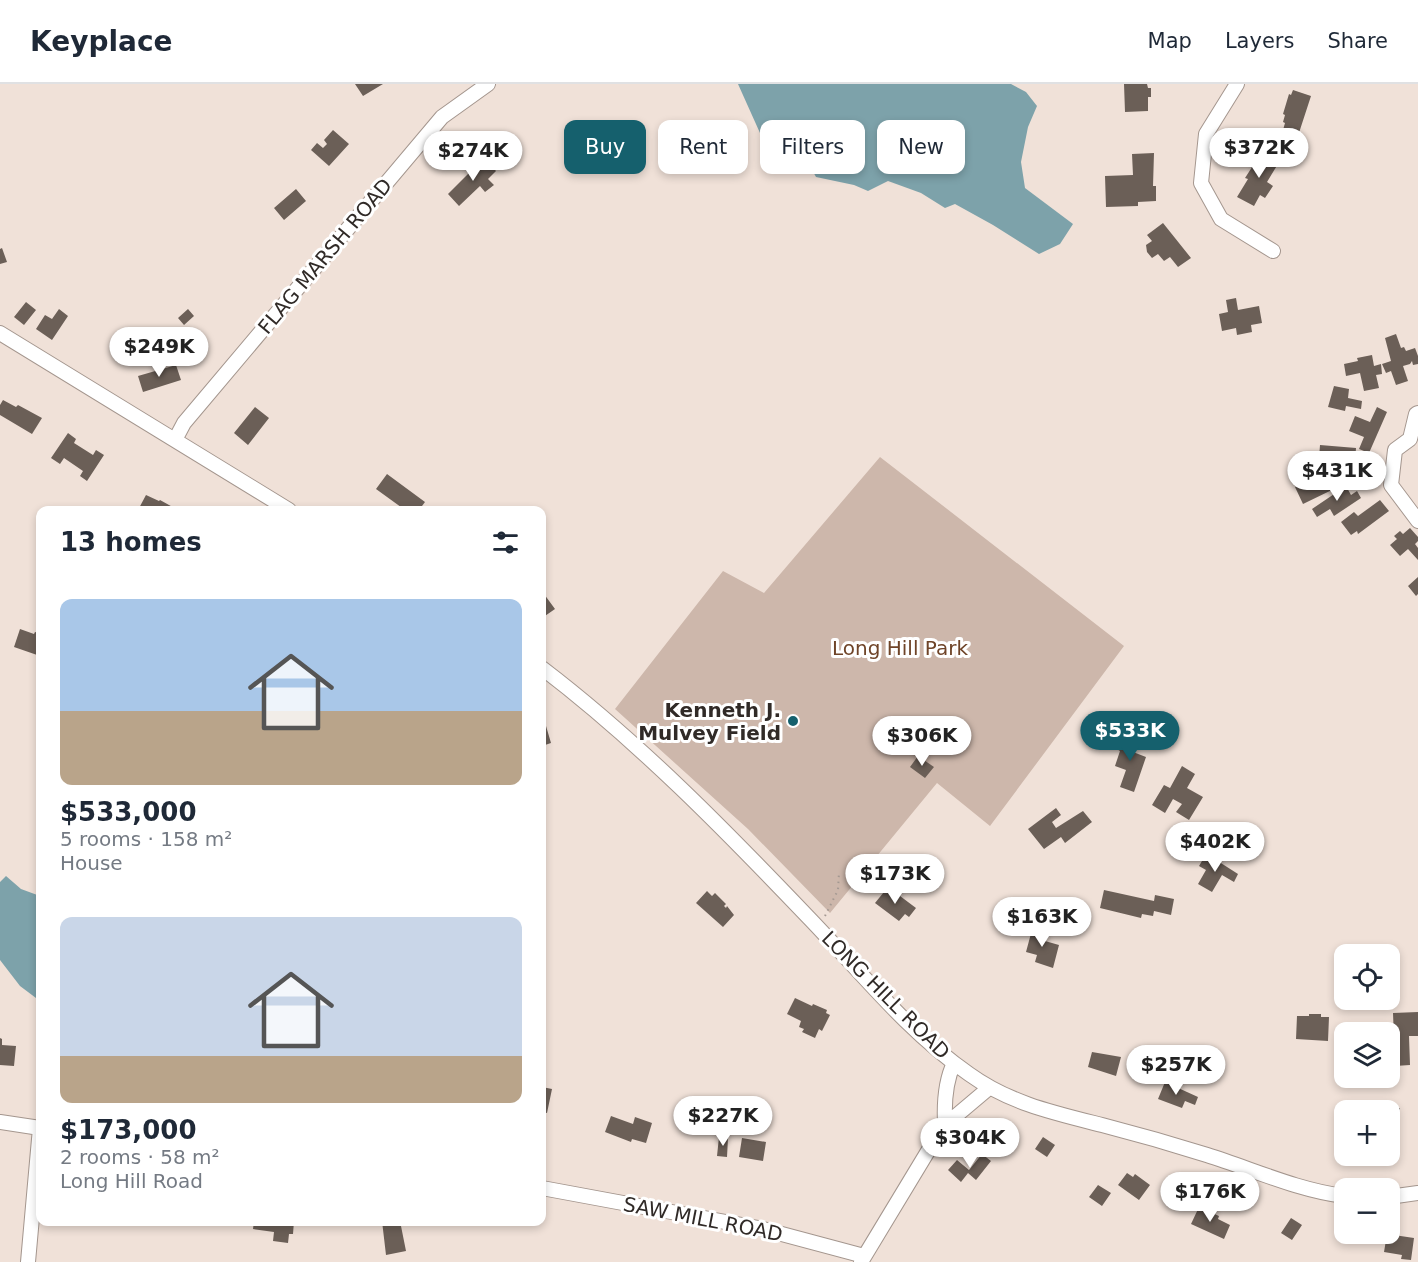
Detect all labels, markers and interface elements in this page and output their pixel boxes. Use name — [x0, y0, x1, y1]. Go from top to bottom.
text: Keyplace — [30, 25, 173, 58]
text: Map — [1148, 29, 1192, 53]
text: Layers — [1225, 29, 1294, 53]
text: Share — [1327, 29, 1388, 53]
chip: Buy — [564, 120, 646, 174]
chip: Rent — [658, 120, 748, 174]
chip: Filters — [760, 120, 865, 174]
chip: New — [877, 120, 965, 174]
pin: $372K — [1217, 128, 1301, 179]
pin: $274K — [431, 131, 515, 182]
text: $372K — [1223, 135, 1295, 159]
text: $274K — [437, 138, 509, 162]
street label: FLAG MARSH ROAD — [253, 173, 397, 339]
pin: $249K — [117, 327, 201, 378]
text: $249K — [123, 334, 195, 358]
pin: $431K — [1295, 451, 1379, 502]
text: $431K — [1301, 458, 1373, 482]
icon: filters — [489, 526, 522, 559]
text: 13 homes — [60, 527, 202, 557]
park label: Long Hill Park — [832, 636, 968, 660]
icon: home — [237, 638, 345, 746]
place label: Kenneth J. Mulvey Field — [638, 698, 781, 745]
pin: $533K — [1088, 711, 1172, 762]
marker: Kenneth J. Mulvey Field — [786, 714, 800, 728]
pin: $306K — [880, 716, 964, 767]
text: $533K — [1094, 718, 1166, 742]
text: $306K — [886, 723, 958, 747]
text: $533,000 — [60, 797, 197, 827]
pin: $402K — [1173, 822, 1257, 873]
text: 5 rooms · 158 m² — [60, 827, 232, 851]
text: $402K — [1179, 829, 1251, 853]
text: House — [60, 851, 123, 875]
pin: $173K — [853, 854, 937, 905]
text: $173K — [859, 861, 931, 885]
pin: $163K — [1000, 897, 1084, 948]
text: $163K — [1006, 904, 1078, 928]
street label: LONG HILL ROAD — [817, 926, 955, 1064]
map controls — [1334, 944, 1400, 1244]
button: locate — [1334, 944, 1400, 1010]
icon: home — [237, 956, 345, 1064]
button: layers — [1334, 1022, 1400, 1088]
pin: $257K — [1134, 1045, 1218, 1096]
text: $257K — [1140, 1052, 1212, 1076]
pin: $227K — [681, 1096, 765, 1147]
button: + — [1334, 1100, 1400, 1166]
text: $227K — [687, 1103, 759, 1127]
text: $173,000 — [60, 1115, 197, 1145]
pin: $304K — [928, 1118, 1012, 1169]
text: $304K — [934, 1125, 1006, 1149]
text: 2 rooms · 58 m² — [60, 1145, 220, 1169]
text: Long Hill Road — [60, 1169, 203, 1193]
pin: $176K — [1168, 1172, 1252, 1223]
button: − — [1334, 1178, 1400, 1244]
text: $176K — [1174, 1179, 1246, 1203]
street label: SAW MILL ROAD — [621, 1192, 785, 1246]

